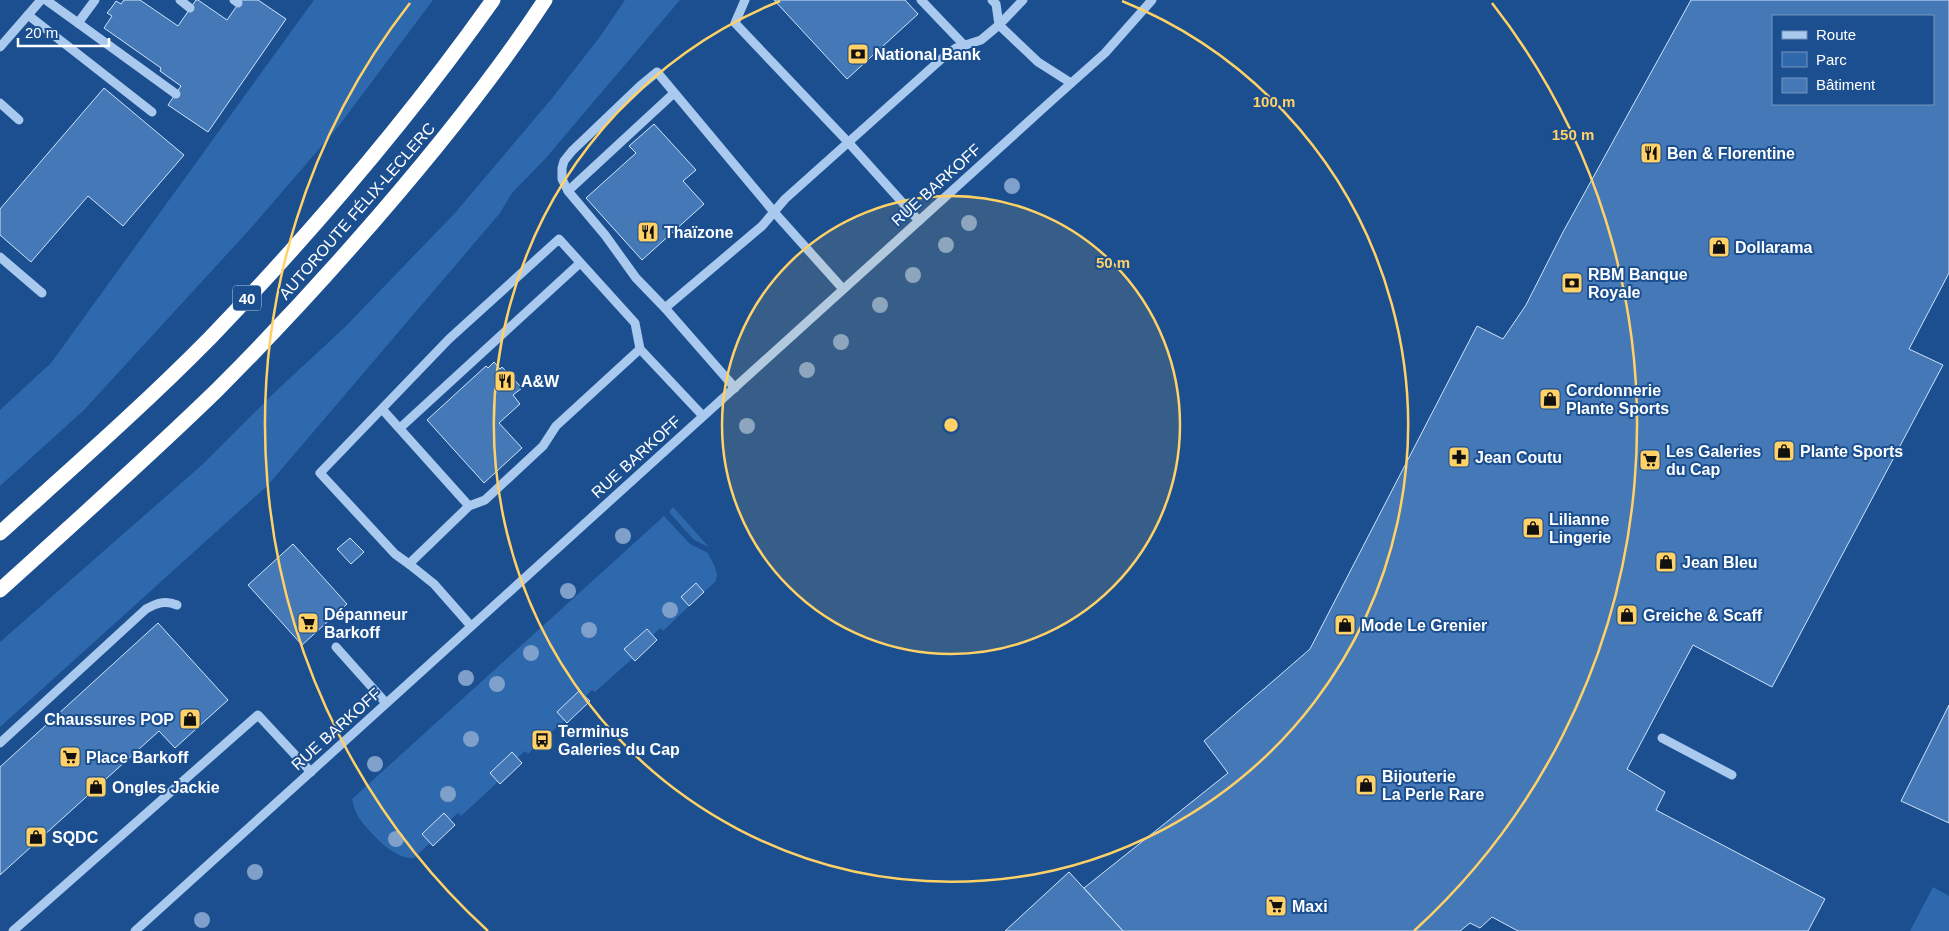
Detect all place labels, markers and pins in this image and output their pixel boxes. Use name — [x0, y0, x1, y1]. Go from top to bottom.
bank icon: National Bank — [846, 42, 870, 66]
place label: National Bank — [874, 46, 981, 63]
restaurant icon: Ben & Florentine — [1639, 141, 1663, 165]
place label: Ben & Florentine — [1667, 145, 1795, 162]
restaurant icon: Thaïzone — [636, 220, 660, 244]
place label: Thaïzone — [664, 224, 733, 241]
shop icon: Dollarama — [1707, 235, 1731, 259]
place label: Dollarama — [1735, 239, 1812, 256]
place label: RBM Banque Royale — [1588, 266, 1688, 301]
bank icon: RBM Banque Royale — [1560, 271, 1584, 295]
restaurant icon: A&W — [493, 369, 517, 393]
place label: A&W — [521, 373, 560, 390]
place label: Cordonnerie Plante Sports — [1566, 382, 1669, 417]
shop icon: Cordonnerie Plante Sports — [1538, 387, 1562, 411]
centre of rings — [942, 416, 960, 434]
shop icon: Plante Sports — [1772, 439, 1796, 463]
place label: Les Galeries du Cap — [1666, 443, 1761, 478]
place label: Plante Sports — [1800, 443, 1903, 460]
pharmacy icon: Jean Coutu — [1447, 445, 1471, 469]
supermarket icon: Les Galeries du Cap — [1638, 448, 1662, 472]
place label: Jean Coutu — [1475, 449, 1562, 466]
place label: Lilianne Lingerie — [1549, 511, 1611, 546]
shop icon: Lilianne Lingerie — [1521, 516, 1545, 540]
shop icon: Jean Bleu — [1654, 550, 1678, 574]
place label: Jean Bleu — [1682, 554, 1758, 571]
shop icon: Greiche & Scaff — [1615, 603, 1639, 627]
place label: Dépanneur Barkoff — [324, 606, 408, 641]
place label: Greiche & Scaff — [1643, 607, 1763, 624]
supermarket icon: Dépanneur Barkoff — [296, 611, 320, 635]
shop icon: Mode Le Grenier — [1333, 613, 1357, 637]
place label: Mode Le Grenier — [1361, 617, 1487, 634]
shop icon: Chaussures POP — [178, 707, 202, 731]
place label: Chaussures POP — [44, 711, 174, 728]
place label: Terminus Galeries du Cap — [558, 723, 680, 758]
bus stop icon: Terminus Galeries du Cap — [530, 728, 554, 752]
supermarket icon: Place Barkoff — [58, 745, 82, 769]
place label: Place Barkoff — [86, 749, 189, 766]
place label: Bijouterie La Perle Rare — [1382, 768, 1484, 803]
shop icon: Bijouterie La Perle Rare — [1354, 773, 1378, 797]
shop icon: Ongles Jackie — [84, 775, 108, 799]
place label: Ongles Jackie — [112, 779, 220, 796]
shop icon: SQDC — [24, 825, 48, 849]
place label: SQDC — [52, 829, 99, 846]
supermarket icon: Maxi — [1264, 894, 1288, 918]
place label: Maxi — [1292, 898, 1328, 915]

